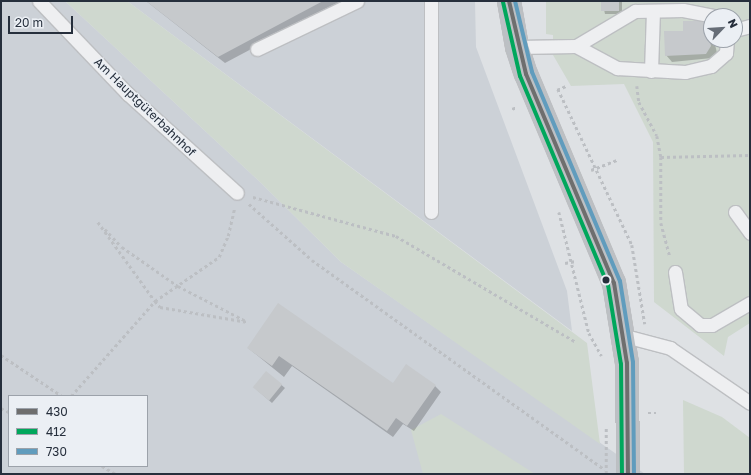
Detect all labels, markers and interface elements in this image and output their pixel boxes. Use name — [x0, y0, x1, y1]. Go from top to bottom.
scale bar — [10, 8, 75, 34]
north arrow — [703, 8, 743, 48]
text: 20 m — [15, 15, 43, 30]
text: N — [726, 17, 741, 30]
street label: Am Hauptgüterbahnhof — [91, 55, 199, 159]
unlabelled marker — [601, 275, 611, 285]
legend — [8, 395, 148, 467]
text: 430 — [46, 404, 68, 419]
text: 412 — [46, 424, 66, 439]
text: 730 — [46, 444, 67, 459]

